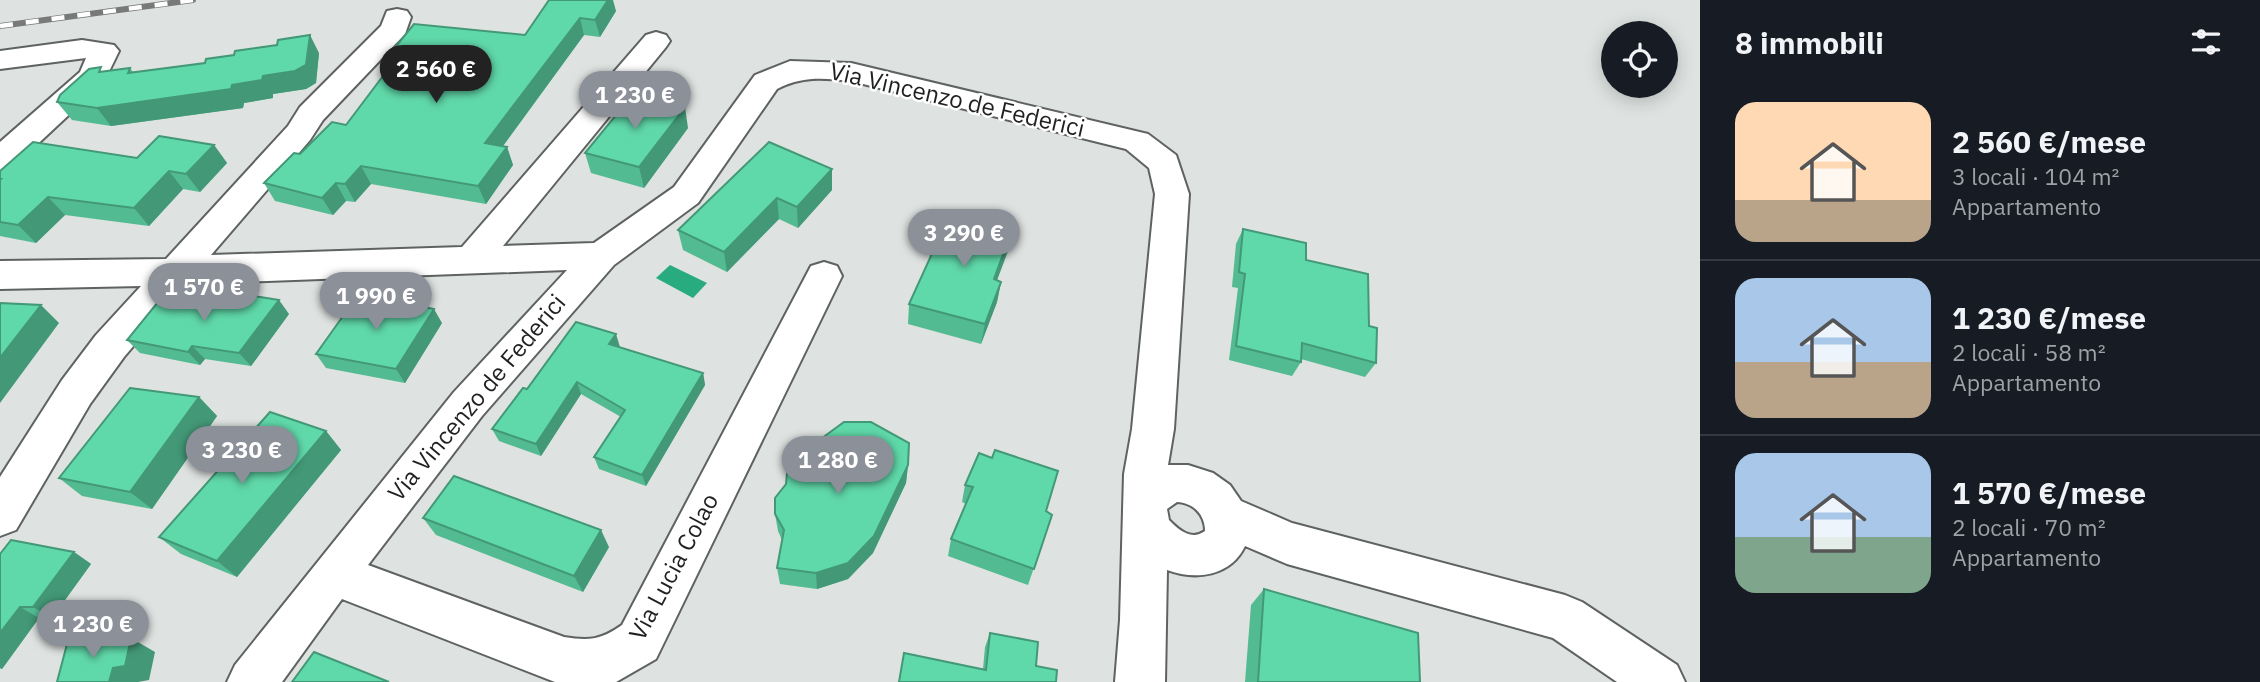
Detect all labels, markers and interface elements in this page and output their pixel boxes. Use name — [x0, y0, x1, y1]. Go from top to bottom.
map controls — [1601, 21, 1678, 98]
button: locate — [1601, 21, 1678, 98]
text: 8 immobili — [1735, 23, 1884, 62]
icon: filters — [2187, 23, 2225, 61]
pin: 2 560 € — [371, 46, 501, 105]
text: 2 560 € — [396, 53, 476, 83]
street label: Via Vincenzo de Federici — [827, 54, 1088, 144]
pin: 1 230 € — [570, 72, 700, 131]
text: 1 230 € — [595, 79, 675, 109]
text: 2 560 €/mese — [1952, 122, 2146, 161]
icon: home — [1791, 130, 1875, 214]
text: 3 locali · 104 m² — [1952, 161, 2119, 191]
text: Appartamento — [1952, 191, 2101, 221]
pin: 3 290 € — [899, 210, 1029, 269]
text: 3 290 € — [924, 217, 1004, 247]
pin: 1 570 € — [139, 264, 269, 323]
text: 1 570 € — [164, 271, 244, 301]
pin: 1 990 € — [311, 272, 441, 332]
text: 1 990 € — [336, 280, 416, 310]
street label: Via Vincenzo de Federici — [380, 287, 572, 508]
text: 1 230 €/mese — [1952, 298, 2146, 337]
icon: home — [1791, 306, 1875, 390]
text: 2 locali · 58 m² — [1952, 337, 2106, 367]
text: Appartamento — [1952, 367, 2101, 397]
pin: 3 230 € — [177, 426, 307, 486]
text: 3 230 € — [202, 434, 282, 464]
pin: 1 280 € — [773, 436, 903, 496]
text: 1 280 € — [798, 444, 878, 474]
text: 1 570 €/mese — [1952, 473, 2146, 512]
icon: home — [1791, 481, 1875, 565]
street label: Via Lucia Colao — [621, 487, 725, 646]
text: 2 locali · 70 m² — [1952, 512, 2106, 542]
text: Appartamento — [1952, 542, 2101, 572]
pin: 1 230 € — [28, 600, 158, 660]
text: 1 230 € — [53, 608, 133, 638]

